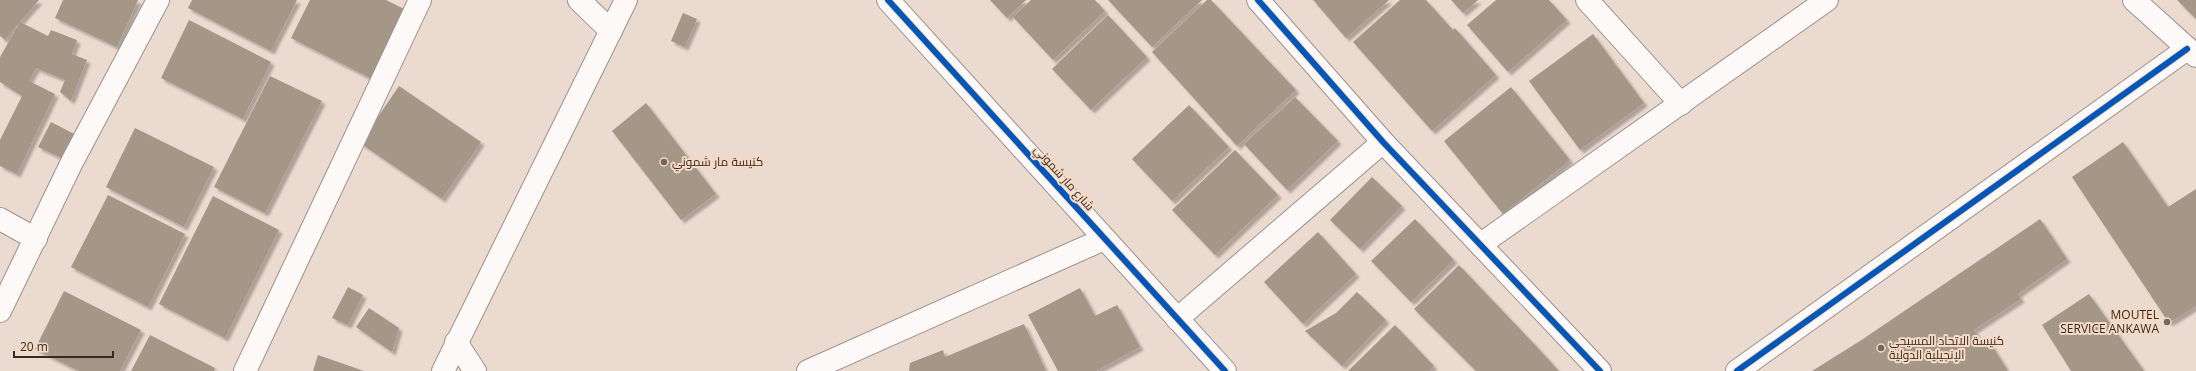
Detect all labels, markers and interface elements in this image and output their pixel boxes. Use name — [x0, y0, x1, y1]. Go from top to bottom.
street label: شارع مار شموني — [1029, 141, 1098, 215]
place label: كنيسة مار شموني — [672, 153, 763, 172]
marker: كنيسة مار شموني — [659, 157, 669, 167]
place label: MOUTEL SERVICE ANKAWA — [2060, 306, 2159, 337]
marker: MOUTEL SERVICE ANKAWA — [2162, 317, 2172, 327]
place label: كنيسة الاتحاد المسيحي الإنجيلية الدولية — [1889, 332, 2004, 363]
scale bar — [14, 333, 113, 359]
text: 20 m — [20, 338, 48, 355]
marker: كنيسة الاتحاد المسيحي الإنجيلية الدولية — [1876, 343, 1886, 353]

